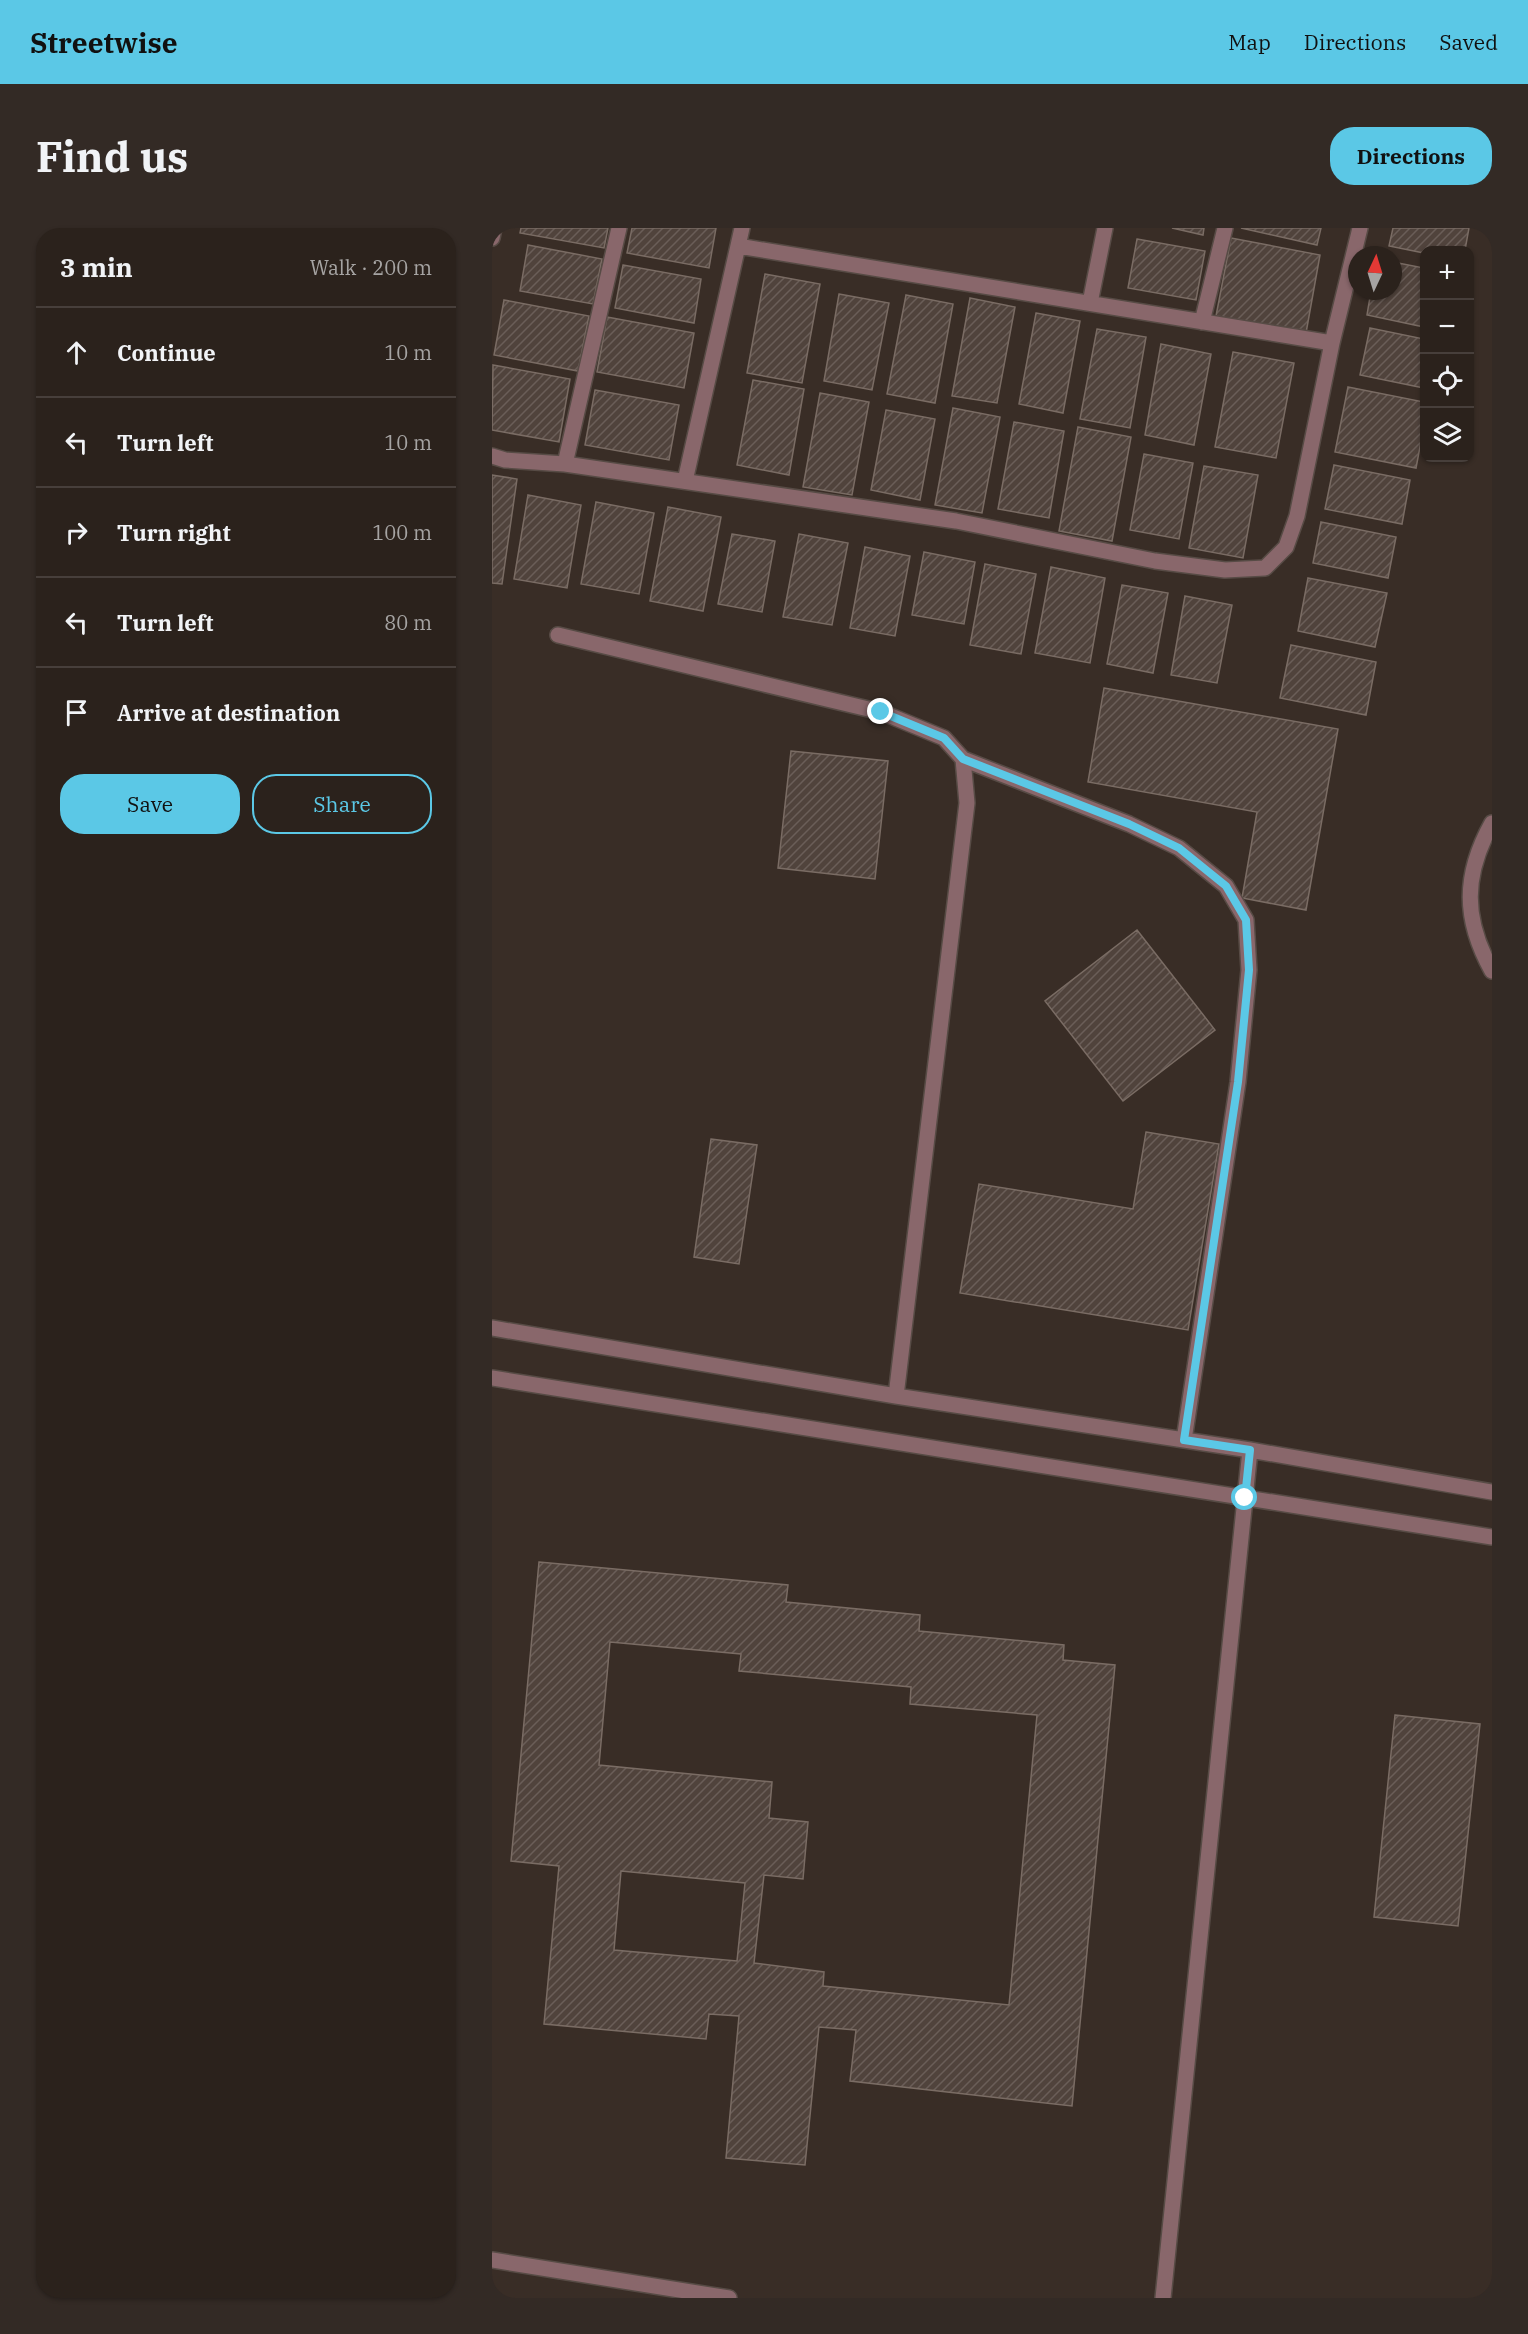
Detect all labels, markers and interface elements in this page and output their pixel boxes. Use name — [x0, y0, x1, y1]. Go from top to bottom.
text: Streetwise — [30, 24, 177, 61]
text: Map — [1228, 28, 1271, 56]
text: Directions — [1304, 28, 1406, 56]
text: Saved — [1439, 28, 1498, 56]
button: Directions — [1330, 127, 1492, 185]
text: Find us — [36, 129, 188, 184]
north arrow — [1348, 246, 1402, 300]
map controls — [1420, 246, 1474, 462]
button: + — [1420, 246, 1474, 300]
text: 3 min — [60, 250, 133, 284]
text: Walk · 200 m — [310, 254, 432, 281]
button: − — [1420, 300, 1474, 354]
icon: ahead — [60, 336, 93, 369]
text: Continue — [117, 338, 216, 367]
text: 10 m — [384, 339, 432, 366]
button: locate — [1420, 354, 1474, 408]
button: layers — [1420, 408, 1474, 462]
icon: left — [60, 426, 93, 459]
text: Turn left — [117, 428, 213, 457]
text: 10 m — [384, 429, 432, 456]
icon: right — [60, 516, 93, 549]
text: Turn right — [117, 518, 231, 547]
text: 100 m — [372, 519, 432, 546]
icon: left — [60, 606, 93, 639]
text: Turn left — [117, 608, 213, 637]
text: 80 m — [384, 609, 432, 636]
icon: arrive — [60, 696, 93, 729]
text: Arrive at destination — [117, 698, 340, 727]
route end — [867, 698, 893, 724]
button: Save — [60, 774, 240, 834]
button: Share — [252, 774, 432, 834]
route start — [1231, 1484, 1257, 1510]

